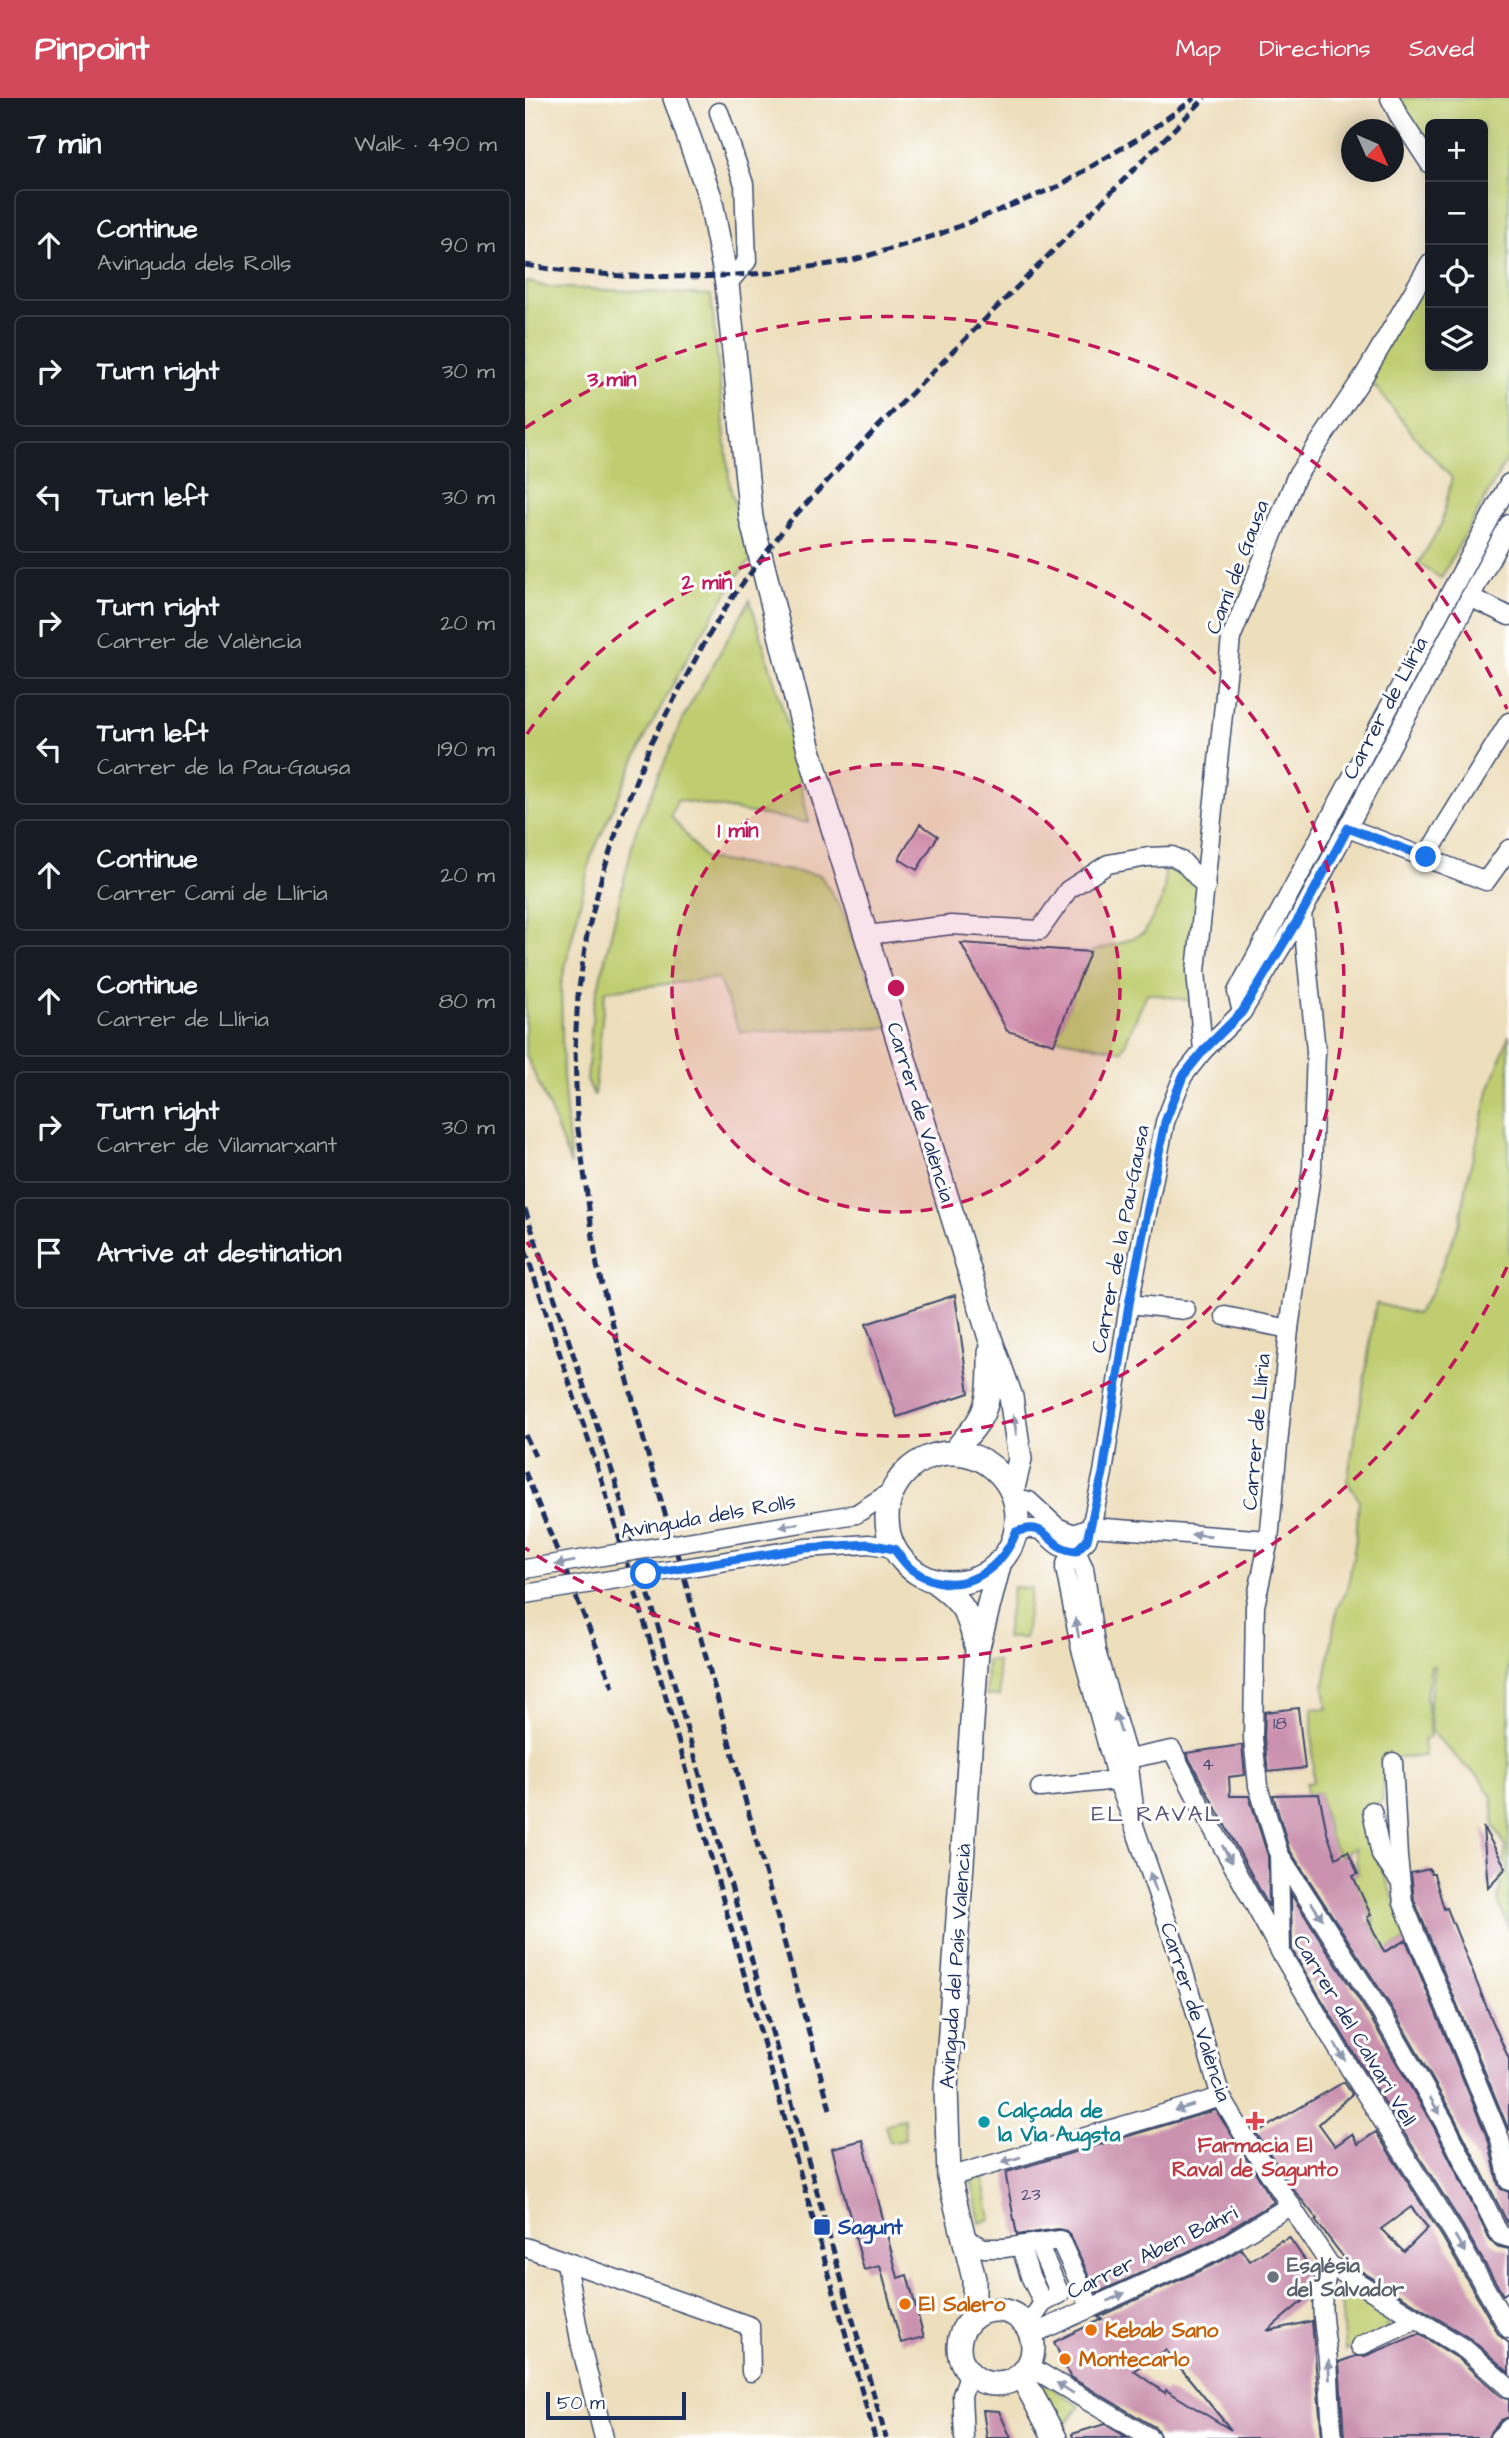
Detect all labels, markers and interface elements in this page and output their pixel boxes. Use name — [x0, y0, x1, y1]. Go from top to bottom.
text: Pinpoint — [35, 26, 149, 72]
text: Map — [1176, 32, 1221, 66]
text: Directions — [1259, 32, 1371, 66]
text: Saved — [1409, 32, 1474, 66]
north arrow — [1341, 119, 1404, 182]
map controls — [1425, 119, 1488, 371]
button: + — [1425, 119, 1488, 182]
text: 7 min — [28, 123, 101, 165]
text: Walk · 490 m — [354, 128, 497, 160]
button: − — [1425, 182, 1488, 245]
text: Continue — [97, 211, 198, 247]
icon: ahead — [30, 226, 68, 264]
text: 90 m — [440, 229, 495, 261]
button: locate — [1425, 245, 1488, 308]
text: Avinguda dels Rolls — [97, 247, 292, 279]
button: layers — [1425, 308, 1488, 371]
icon: right — [30, 352, 68, 390]
text: Turn right — [97, 353, 219, 389]
text: 30 m — [442, 355, 495, 387]
text: 3 min — [586, 365, 637, 394]
icon: left — [30, 478, 68, 516]
text: Turn left — [97, 479, 208, 515]
text: 30 m — [442, 481, 495, 513]
street label: Camí de Gausa — [1199, 496, 1276, 638]
text: 2 min — [681, 568, 733, 597]
text: Turn right — [97, 589, 219, 625]
icon: right — [30, 604, 68, 642]
text: 20 m — [440, 607, 495, 639]
text: Carrer de València — [97, 625, 302, 657]
street label: Carrer de Llíria — [1336, 632, 1435, 784]
text: Turn left — [97, 715, 208, 751]
icon: left — [30, 730, 68, 768]
text: 190 m — [437, 733, 495, 765]
text: Carrer de la Pau-Gausa — [97, 751, 350, 783]
text: 1 min — [717, 816, 759, 845]
text: Continue — [97, 841, 198, 877]
route end — [1410, 841, 1441, 872]
icon: ahead — [30, 856, 68, 894]
text: 20 m — [440, 859, 495, 891]
text: Carrer Camí de Llíria — [97, 877, 328, 909]
text: Continue — [97, 967, 198, 1003]
centre of rings — [884, 976, 908, 1000]
icon: ahead — [30, 982, 68, 1020]
text: 80 m — [438, 985, 495, 1017]
text: Carrer de Llíria — [97, 1003, 269, 1035]
street label: Carrer de València — [879, 1019, 962, 1206]
text: Turn right — [97, 1093, 219, 1129]
icon: right — [30, 1108, 68, 1146]
text: 30 m — [442, 1111, 495, 1143]
street label: Carrer de la Pau-Gausa — [1084, 1122, 1157, 1355]
text: Carrer de Vilamarxant — [97, 1129, 337, 1161]
icon: arrive — [30, 1234, 68, 1272]
text: Arrive at destination — [97, 1235, 342, 1271]
street label: Carrer de Llíria — [1235, 1352, 1278, 1512]
one-way arrow — [1009, 1414, 1020, 1436]
street label: Avinguda dels Rolls — [618, 1487, 798, 1548]
one-way arrow — [778, 1520, 800, 1531]
one-way arrow — [1190, 1529, 1212, 1540]
one-way arrow — [554, 1558, 576, 1569]
route start — [630, 1558, 661, 1589]
one-way arrow — [1071, 1617, 1082, 1639]
house number: 18 — [1273, 1711, 1287, 1736]
one-way arrow — [1112, 1712, 1122, 1733]
house number: 4 — [1202, 1752, 1214, 1777]
district label: EL RAVAL — [1092, 1798, 1222, 1830]
street label: Avinguda del País Valencià — [932, 1842, 981, 2090]
one-way arrow — [1221, 1844, 1233, 1864]
one-way arrow — [1147, 1871, 1158, 1892]
one-way arrow — [1310, 1902, 1324, 1920]
street label: Carrer de València — [1153, 1919, 1238, 2106]
street label: Carrer del Calvari Vell — [1286, 1929, 1423, 2131]
one-way arrow — [1333, 2042, 1346, 2061]
place label: Calçada de la Via Augsta — [998, 2096, 1121, 2151]
one-way arrow — [1428, 2096, 1441, 2115]
one-way arrow — [1173, 2103, 1194, 2113]
marker: Farmacia El Raval de Sagunto — [1247, 2113, 1263, 2129]
marker: Calçada de la Via Augsta — [976, 2114, 992, 2130]
place label: Farmacia El Raval de Sagunto — [1172, 2131, 1338, 2186]
one-way arrow — [1000, 2155, 1021, 2166]
house number: 23 — [1021, 2182, 1041, 2207]
street label: Carrer Aben Bahri — [1062, 2199, 1242, 2306]
place label: Sagunt — [837, 2213, 903, 2244]
marker: Sagunt — [812, 2217, 832, 2237]
one-way arrow — [1454, 2235, 1467, 2254]
place label: Església del Salvador — [1286, 2251, 1404, 2304]
marker: Església del Salvador — [1265, 2269, 1281, 2285]
place label: El Salero — [919, 2290, 1006, 2319]
one-way arrow — [1105, 2291, 1126, 2302]
marker: El Salero — [897, 2296, 913, 2312]
place label: Kebab Sano — [1105, 2316, 1218, 2345]
marker: Kebab Sano — [1083, 2322, 1099, 2338]
place label: Montecarlo — [1079, 2345, 1189, 2374]
marker: Montecarlo — [1057, 2351, 1073, 2367]
one-way arrow — [1323, 2359, 1334, 2381]
one-way arrow — [1055, 2381, 1074, 2394]
scale bar — [546, 2389, 686, 2421]
text: 50 m — [557, 2390, 605, 2417]

